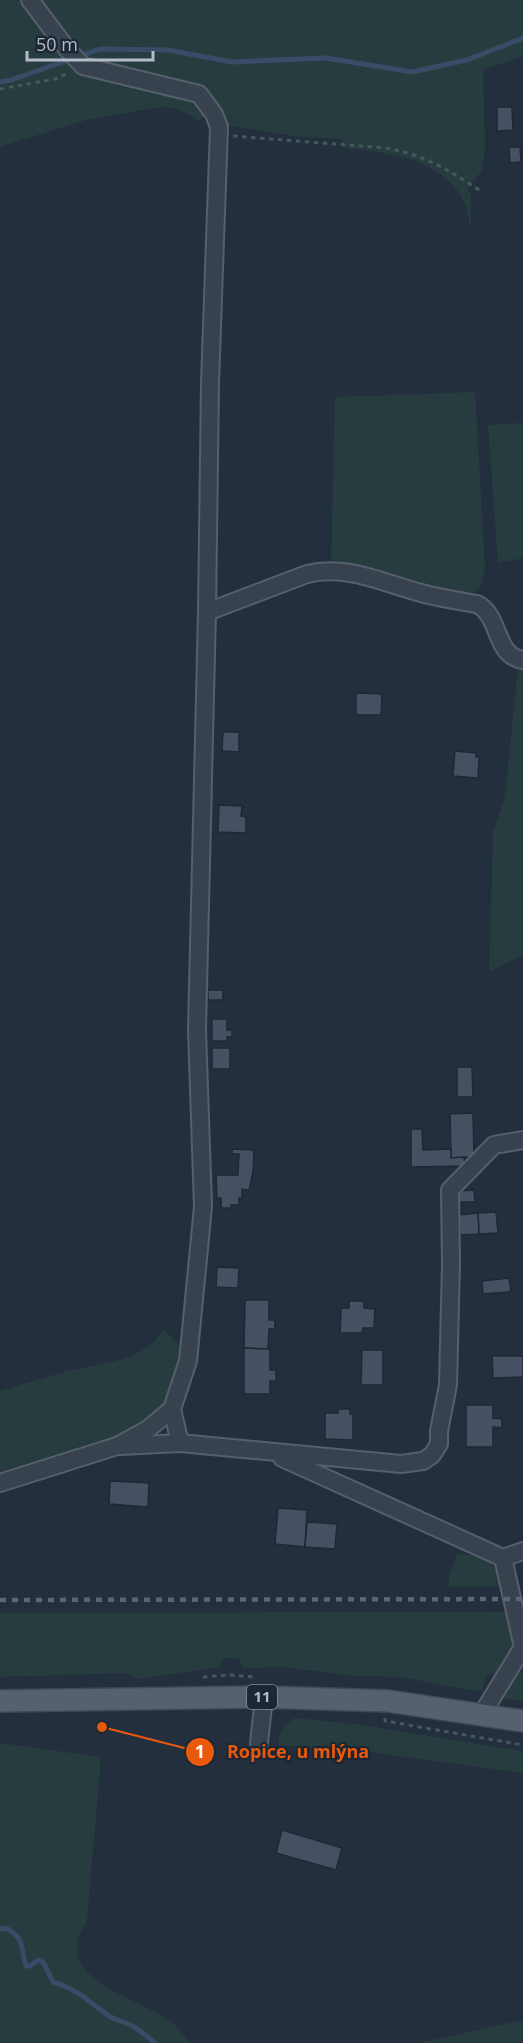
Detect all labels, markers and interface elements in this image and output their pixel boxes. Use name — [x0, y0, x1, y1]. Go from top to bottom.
scale bar — [27, 24, 153, 62]
text: 50 m — [36, 32, 78, 56]
road number: 11 — [247, 1685, 277, 1709]
callout: Ropice, u mlýna — [185, 1734, 381, 1770]
text: 1 — [195, 1739, 205, 1763]
text: Ropice, u mlýna — [227, 1739, 369, 1763]

